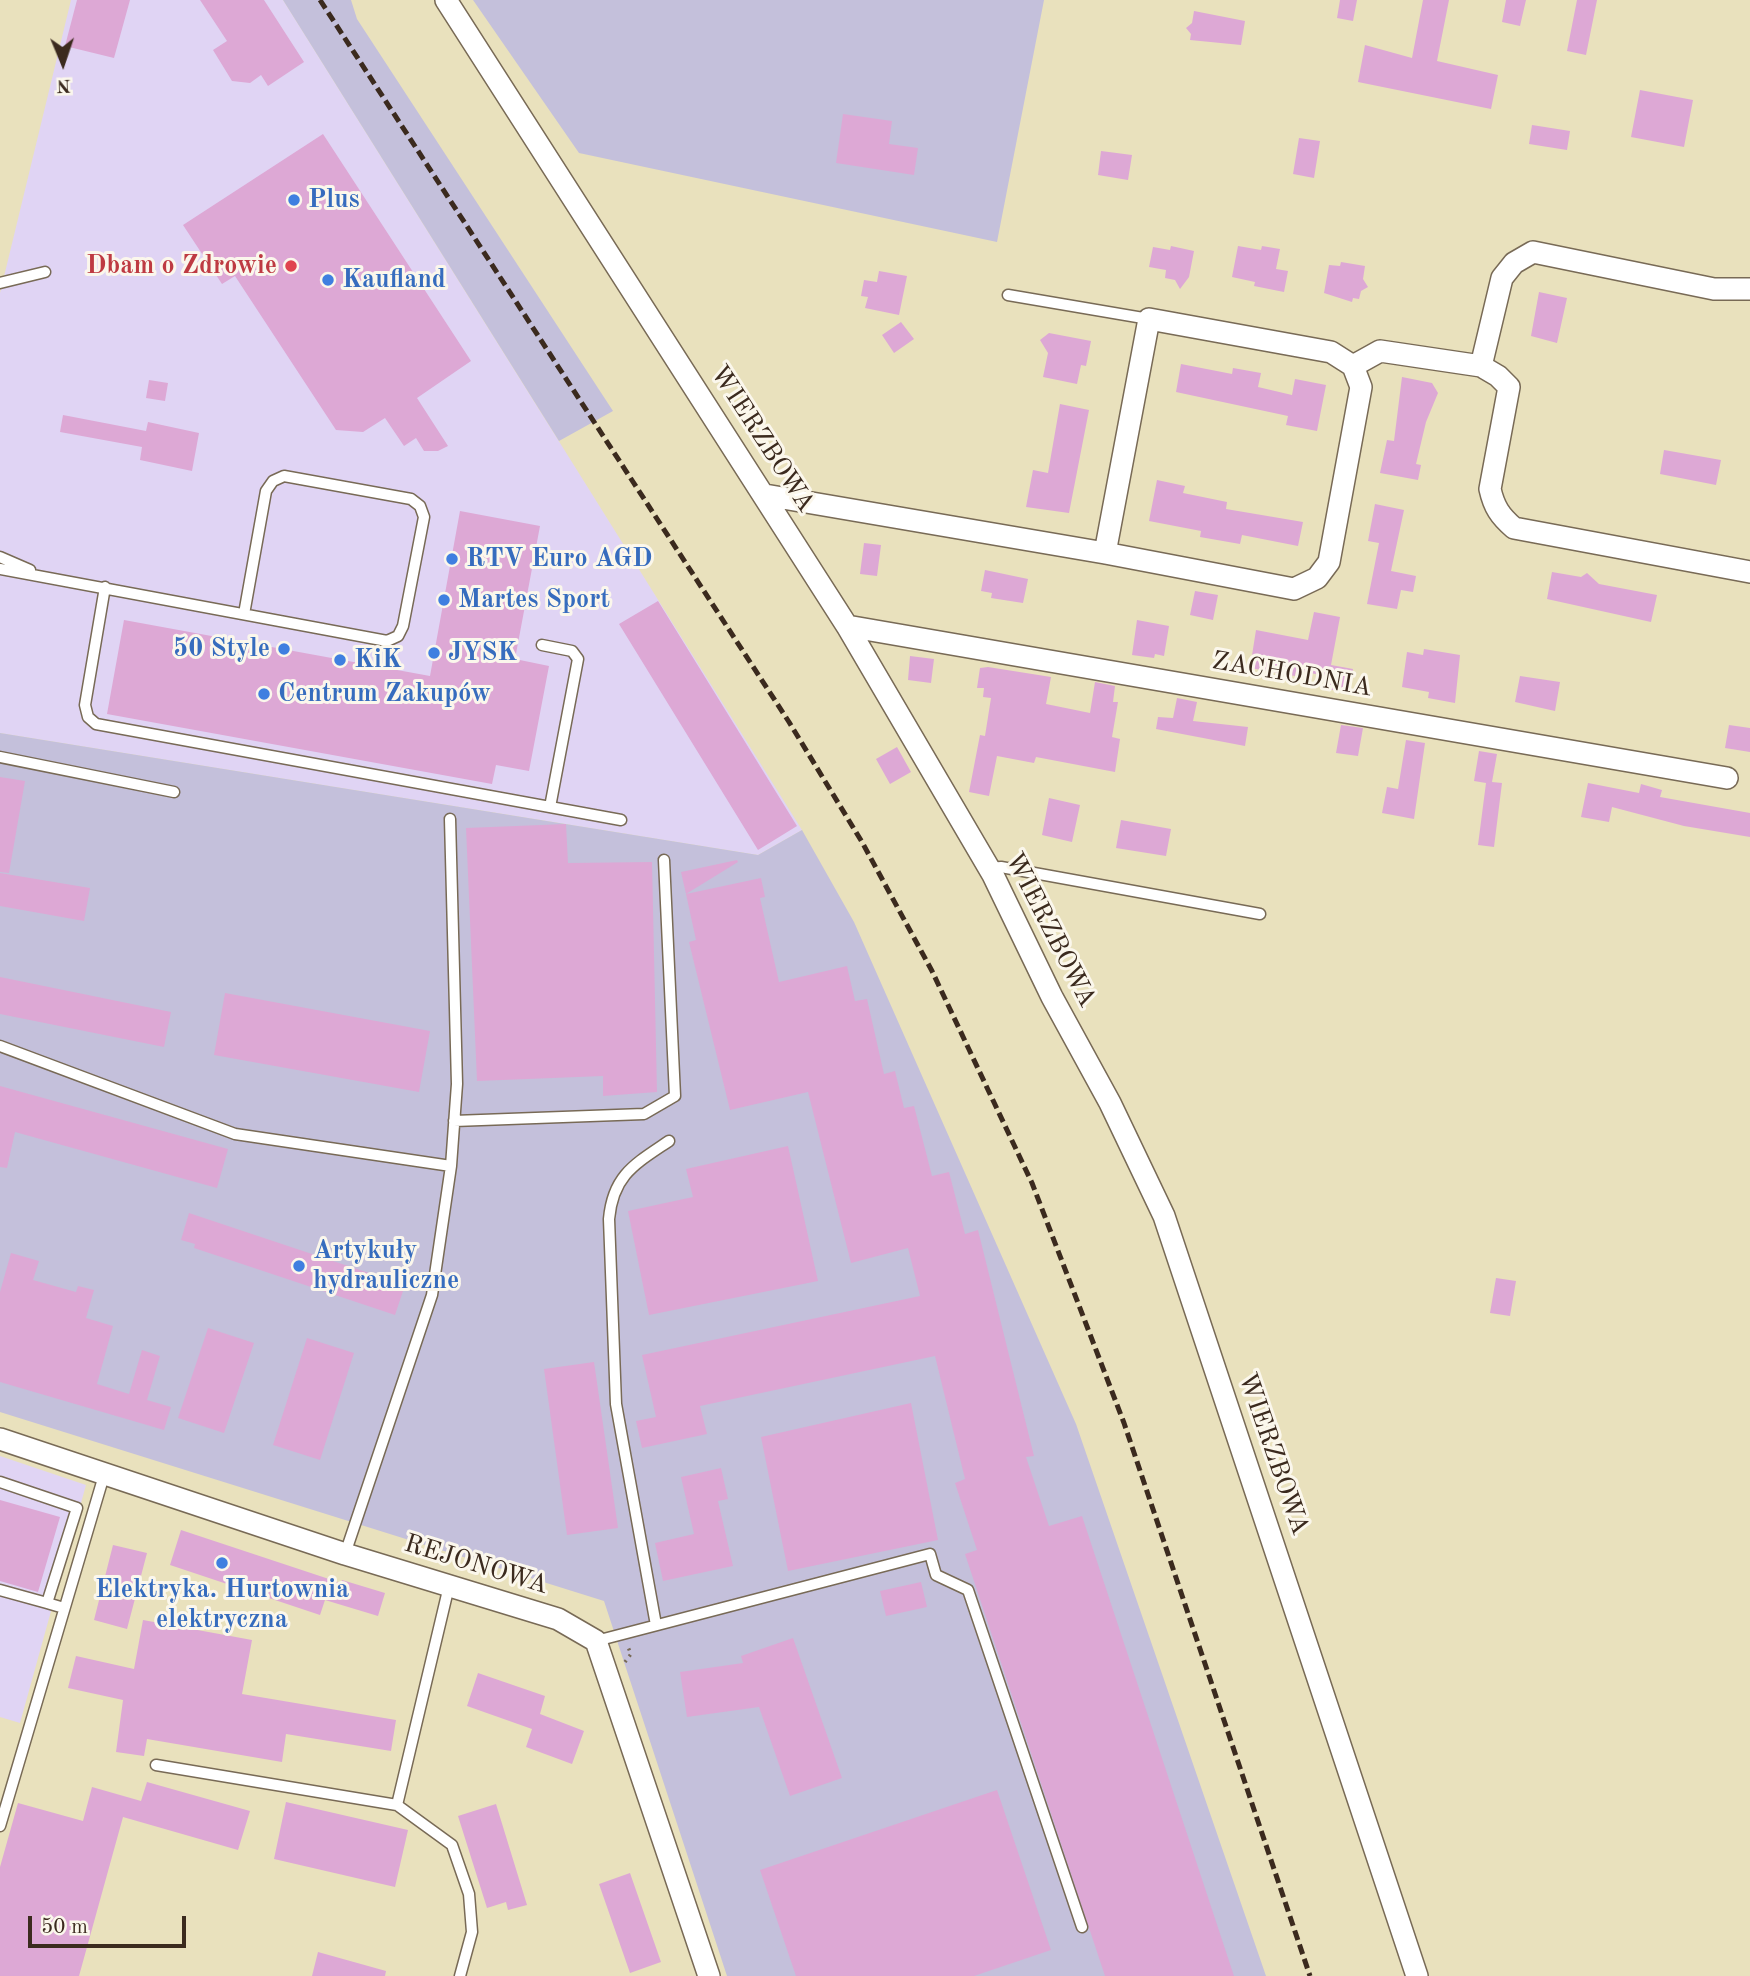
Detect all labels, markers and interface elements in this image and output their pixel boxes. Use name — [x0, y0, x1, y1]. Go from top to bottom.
north arrow — [28, 28, 98, 98]
text: N — [56, 75, 71, 94]
place label: Plus — [308, 184, 360, 216]
marker: Plus — [286, 192, 302, 208]
place label: Dbam o Zdrowie — [86, 250, 277, 282]
marker: Dbam o Zdrowie — [283, 258, 299, 274]
place label: Kaufland — [342, 264, 446, 296]
marker: Kaufland — [320, 272, 336, 288]
street label: WIERZBOWA — [703, 359, 821, 519]
place label: RTV Euro AGD — [466, 543, 652, 575]
marker: RTV Euro AGD — [444, 551, 460, 567]
place label: Martes Sport — [458, 584, 610, 616]
marker: Martes Sport — [436, 592, 452, 608]
place label: 50 Style — [173, 633, 270, 665]
place label: JYSK — [448, 637, 517, 669]
marker: 50 Style — [276, 641, 292, 657]
place label: KiK — [354, 644, 402, 676]
marker: JYSK — [426, 645, 442, 661]
street label: ZACHODNIA — [1209, 646, 1375, 704]
marker: KiK — [332, 652, 348, 668]
place label: Centrum Zakupów — [278, 678, 491, 710]
marker: Centrum Zakupów — [256, 686, 272, 702]
street label: WIERZBOWA — [998, 847, 1102, 1013]
place label: Artykuły hydrauliczne — [313, 1235, 459, 1296]
marker: Artykuły hydrauliczne — [291, 1258, 307, 1274]
street label: WIERZBOWA — [1231, 1369, 1315, 1539]
street label: REJONOWA — [400, 1528, 552, 1602]
marker: Elektryka. Hurtownia elektryczna — [214, 1555, 230, 1571]
place label: Elektryka. Hurtownia elektryczna — [95, 1574, 349, 1636]
scale bar — [32, 1902, 189, 1946]
text: 50 m — [41, 1917, 88, 1938]

